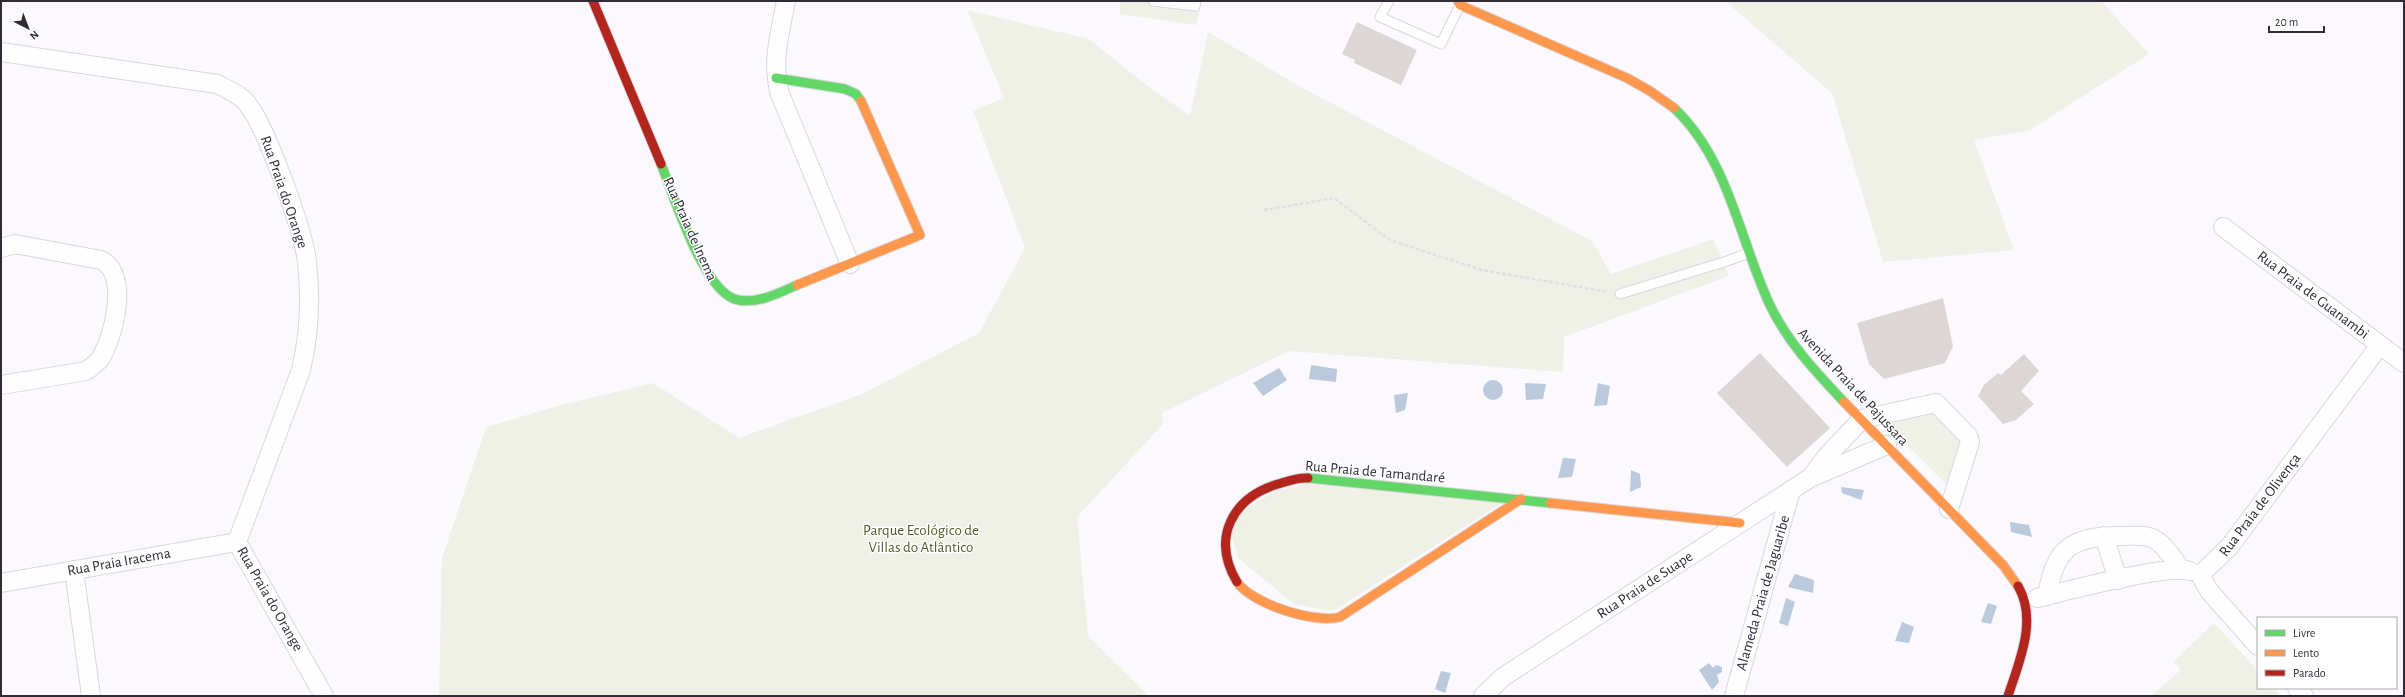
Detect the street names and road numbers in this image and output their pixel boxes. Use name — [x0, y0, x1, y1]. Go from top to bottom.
street label: Rua Praia do Orange — [258, 134, 310, 250]
street label: Rua Praia de Inema — [660, 175, 720, 283]
street label: Rua Praia de Guanambi — [2254, 248, 2372, 342]
street label: Avenida Praia de Pajussara — [1795, 325, 1911, 449]
street label: Rua Praia de Olivença — [2216, 451, 2304, 559]
street label: Rua Praia de Tamandaré — [1304, 458, 1446, 486]
street label: Alameda Praia de Jaguaribe — [1734, 514, 1792, 672]
street label: Rua Praia do Orange — [234, 544, 306, 654]
street label: Rua Praia Iracema — [66, 546, 172, 578]
street label: Rua Praia de Suape — [1594, 549, 1696, 621]

